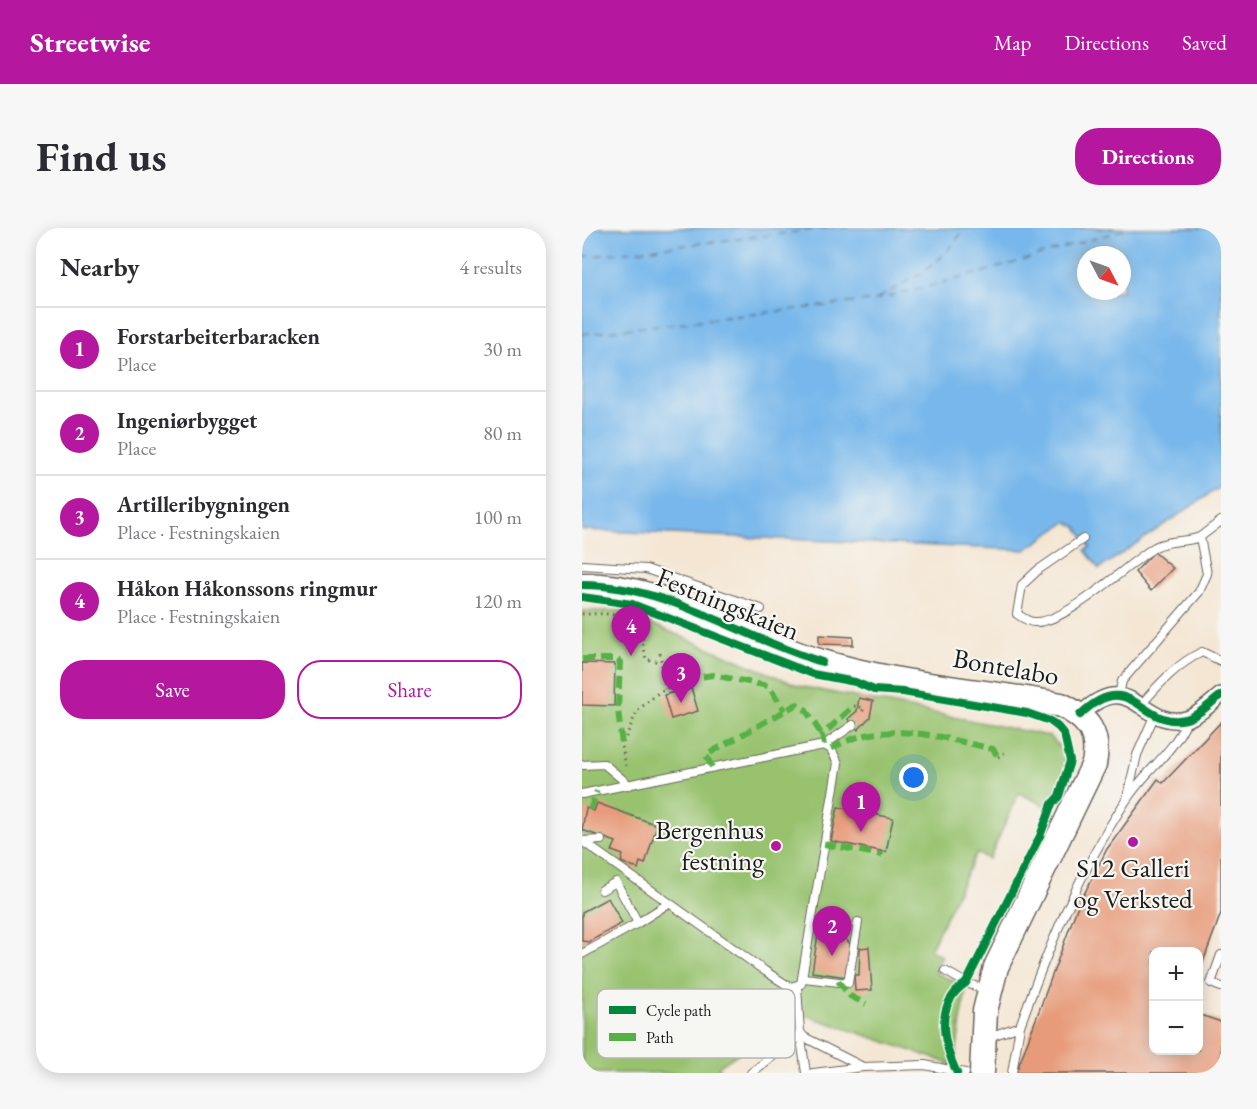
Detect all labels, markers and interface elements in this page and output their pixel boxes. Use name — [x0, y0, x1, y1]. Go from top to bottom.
text: Streetwise — [30, 24, 150, 60]
text: Map — [994, 29, 1031, 56]
text: Directions — [1064, 29, 1149, 56]
text: Saved — [1182, 29, 1227, 56]
button: Directions — [1075, 128, 1221, 185]
text: Find us — [36, 129, 167, 184]
north arrow — [1077, 246, 1131, 300]
text: Nearby — [60, 250, 140, 284]
text: 4 results — [459, 254, 522, 280]
text: Forstarbeiterbaracken — [117, 322, 320, 351]
text: 1 — [74, 336, 85, 362]
text: 30 m — [483, 336, 522, 362]
text: Place — [117, 351, 156, 377]
text: Ingeniørbygget — [117, 406, 257, 435]
text: 2 — [74, 420, 85, 446]
text: 80 m — [483, 420, 522, 446]
text: Place — [117, 435, 156, 461]
text: Artilleribygningen — [117, 490, 290, 519]
text: 3 — [74, 504, 85, 530]
text: 100 m — [474, 504, 522, 530]
text: Place · Festningskaien — [117, 519, 280, 545]
street label: Festningskaien — [652, 559, 805, 648]
text: Håkon Håkonssons ringmur — [117, 574, 377, 603]
text: 4 — [74, 588, 85, 614]
text: 120 m — [474, 588, 522, 614]
text: Place · Festningskaien — [117, 603, 280, 629]
pin: 4 — [611, 606, 650, 656]
street label: Bontelabo — [950, 640, 1062, 693]
pin: 3 — [662, 654, 700, 703]
button: Save — [60, 660, 285, 719]
button: Share — [297, 660, 522, 719]
your location — [899, 763, 928, 792]
pin: 1 — [842, 782, 880, 832]
place label: Bergenhus festning — [655, 812, 764, 878]
marker: S12 Galleri og Verksted — [1126, 835, 1140, 849]
marker: Bergenhus festning — [769, 839, 783, 853]
place label: S12 Galleri og Verksted — [1073, 850, 1193, 916]
pin: 2 — [812, 906, 852, 956]
map controls — [1149, 947, 1203, 1055]
button: + — [1149, 947, 1203, 1001]
legend — [597, 989, 795, 1058]
text: Cycle path — [646, 1000, 711, 1021]
button: − — [1149, 1001, 1203, 1055]
text: Path — [646, 1027, 674, 1048]

